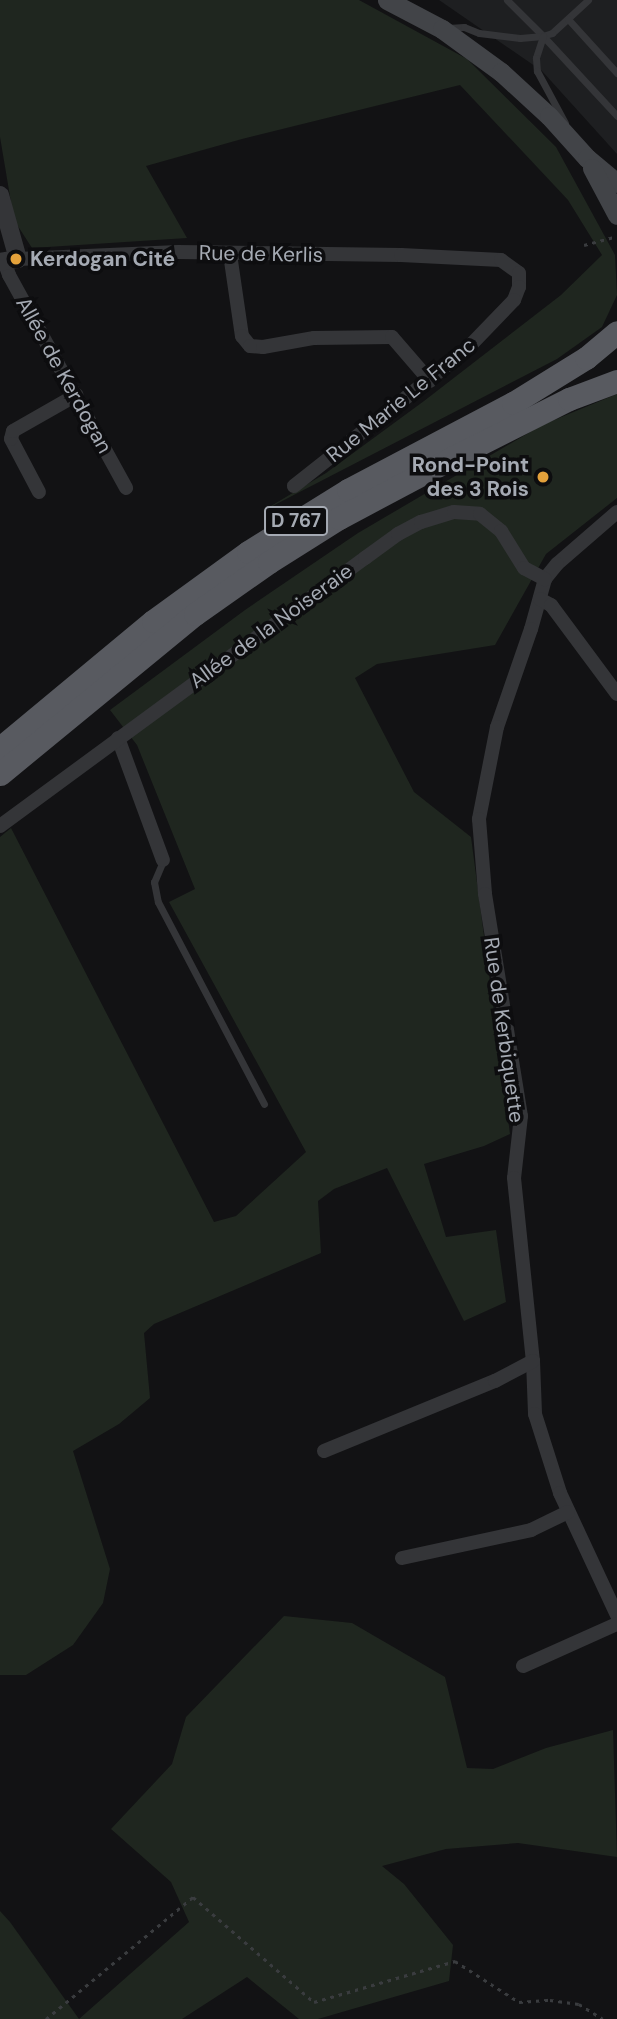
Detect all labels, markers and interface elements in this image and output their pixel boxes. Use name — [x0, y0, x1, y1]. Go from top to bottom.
street label: Rue de Kerlis — [199, 240, 323, 268]
place label: Kerdogan Cité — [30, 246, 175, 272]
marker: Kerdogan Cité — [8, 251, 24, 267]
street label: Allée de Kerdogan — [11, 293, 117, 457]
street label: Rue Marie Le Franc — [322, 332, 480, 468]
place label: Rond-Point des 3 Rois — [412, 452, 529, 502]
marker: Rond-Point des 3 Rois — [535, 469, 551, 485]
road number: D 767 — [263, 506, 329, 536]
street label: Allée de la Noiseraie — [184, 558, 358, 694]
street label: Rue de Kerbiquette — [479, 936, 529, 1124]

